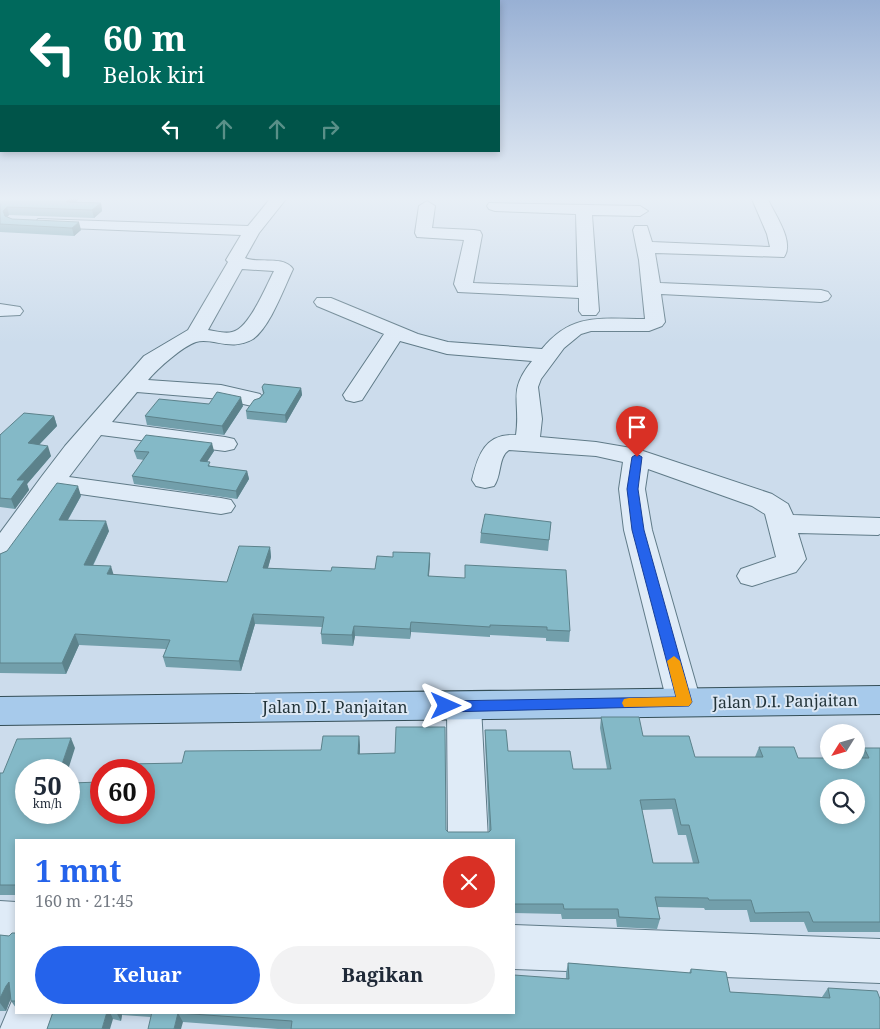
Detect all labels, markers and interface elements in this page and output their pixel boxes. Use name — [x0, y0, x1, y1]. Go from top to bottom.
text: 60 m — [103, 14, 186, 61]
icon: left — [20, 20, 85, 85]
text: Belok kiri — [103, 59, 205, 89]
icon: left — [157, 115, 185, 143]
icon: ahead — [210, 115, 238, 143]
icon: ahead — [263, 115, 291, 143]
icon: right — [316, 115, 344, 143]
pin — [616, 406, 658, 457]
icon: arrive — [623, 413, 651, 441]
position arrow — [419, 679, 471, 731]
street label: Jalan D.I. Panjaitan — [711, 689, 858, 713]
street label: Jalan D.I. Panjaitan — [261, 696, 408, 718]
north arrow — [820, 724, 865, 769]
map controls — [820, 724, 865, 824]
speed limit sign: 60 — [90, 759, 155, 824]
text: 50 — [33, 768, 62, 802]
button: search — [820, 779, 865, 824]
text: km/h — [33, 795, 62, 812]
text: 1 mnt — [35, 850, 122, 891]
button: close — [443, 856, 495, 908]
text: 160 m · 21:45 — [35, 890, 134, 912]
button: Keluar — [35, 946, 260, 1004]
button: Bagikan — [270, 946, 495, 1004]

